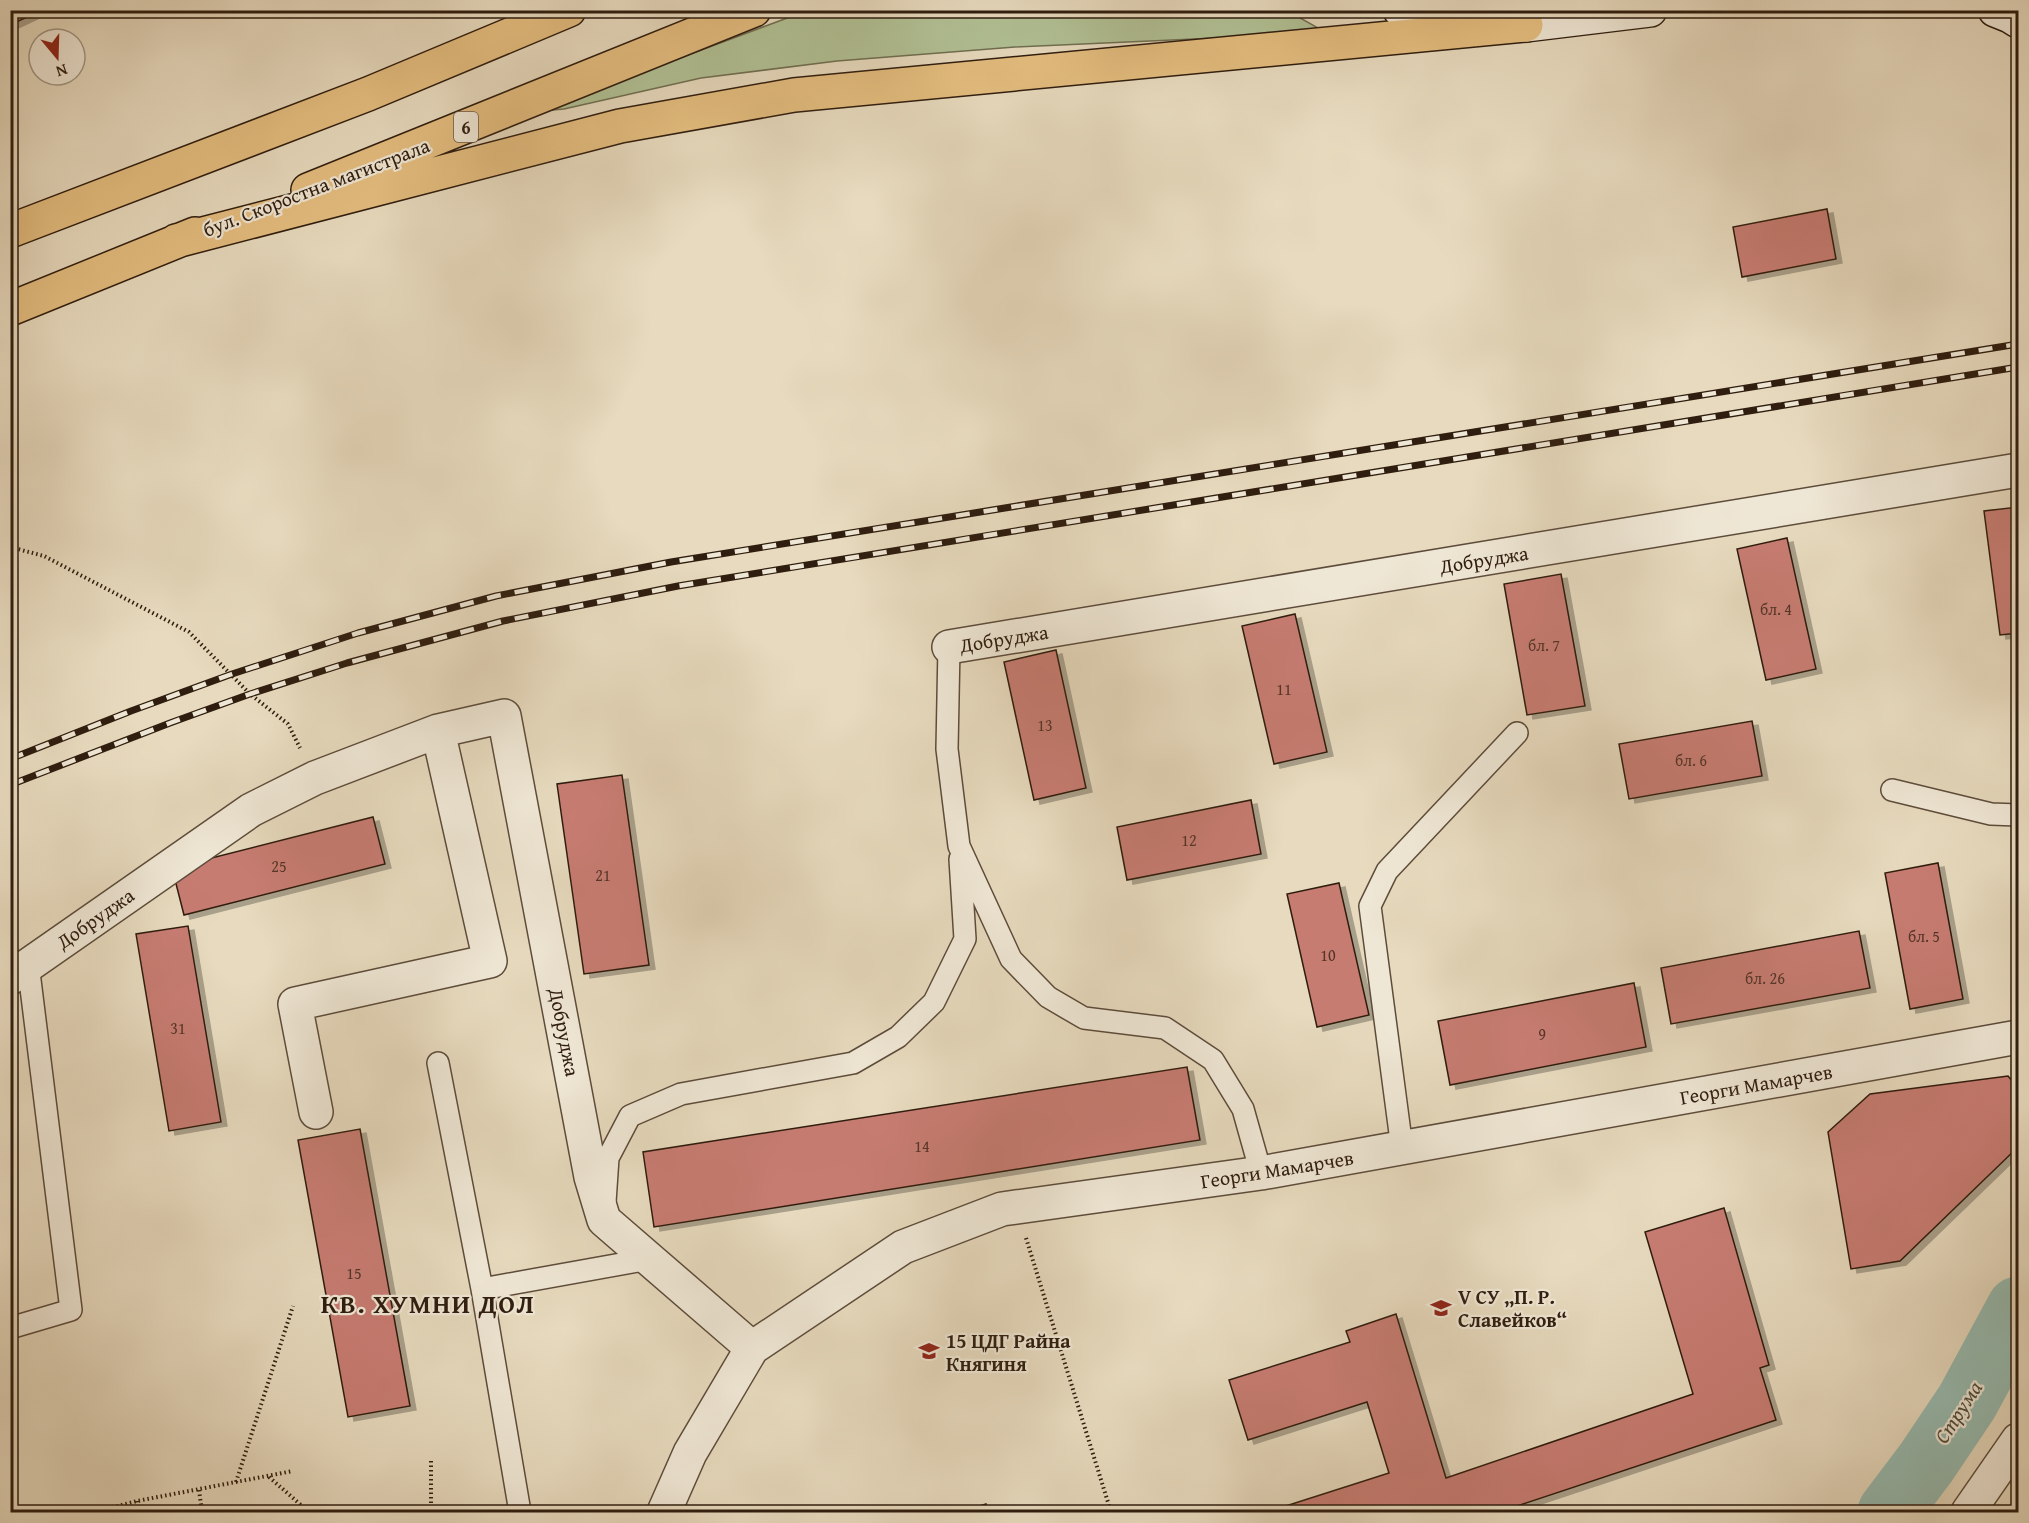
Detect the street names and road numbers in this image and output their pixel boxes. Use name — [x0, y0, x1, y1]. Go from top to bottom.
road number: 6 — [454, 112, 478, 142]
street label: бул. Скоростна магистрала — [198, 130, 434, 244]
street label: Добруджа — [1437, 538, 1531, 580]
street label: Добруджа — [957, 617, 1051, 659]
street label: Добруджа — [49, 880, 140, 956]
street label: Добруджа — [542, 984, 588, 1079]
street label: Георги Мамарчев — [1677, 1056, 1835, 1112]
street label: Георги Мамарчев — [1198, 1143, 1356, 1195]

